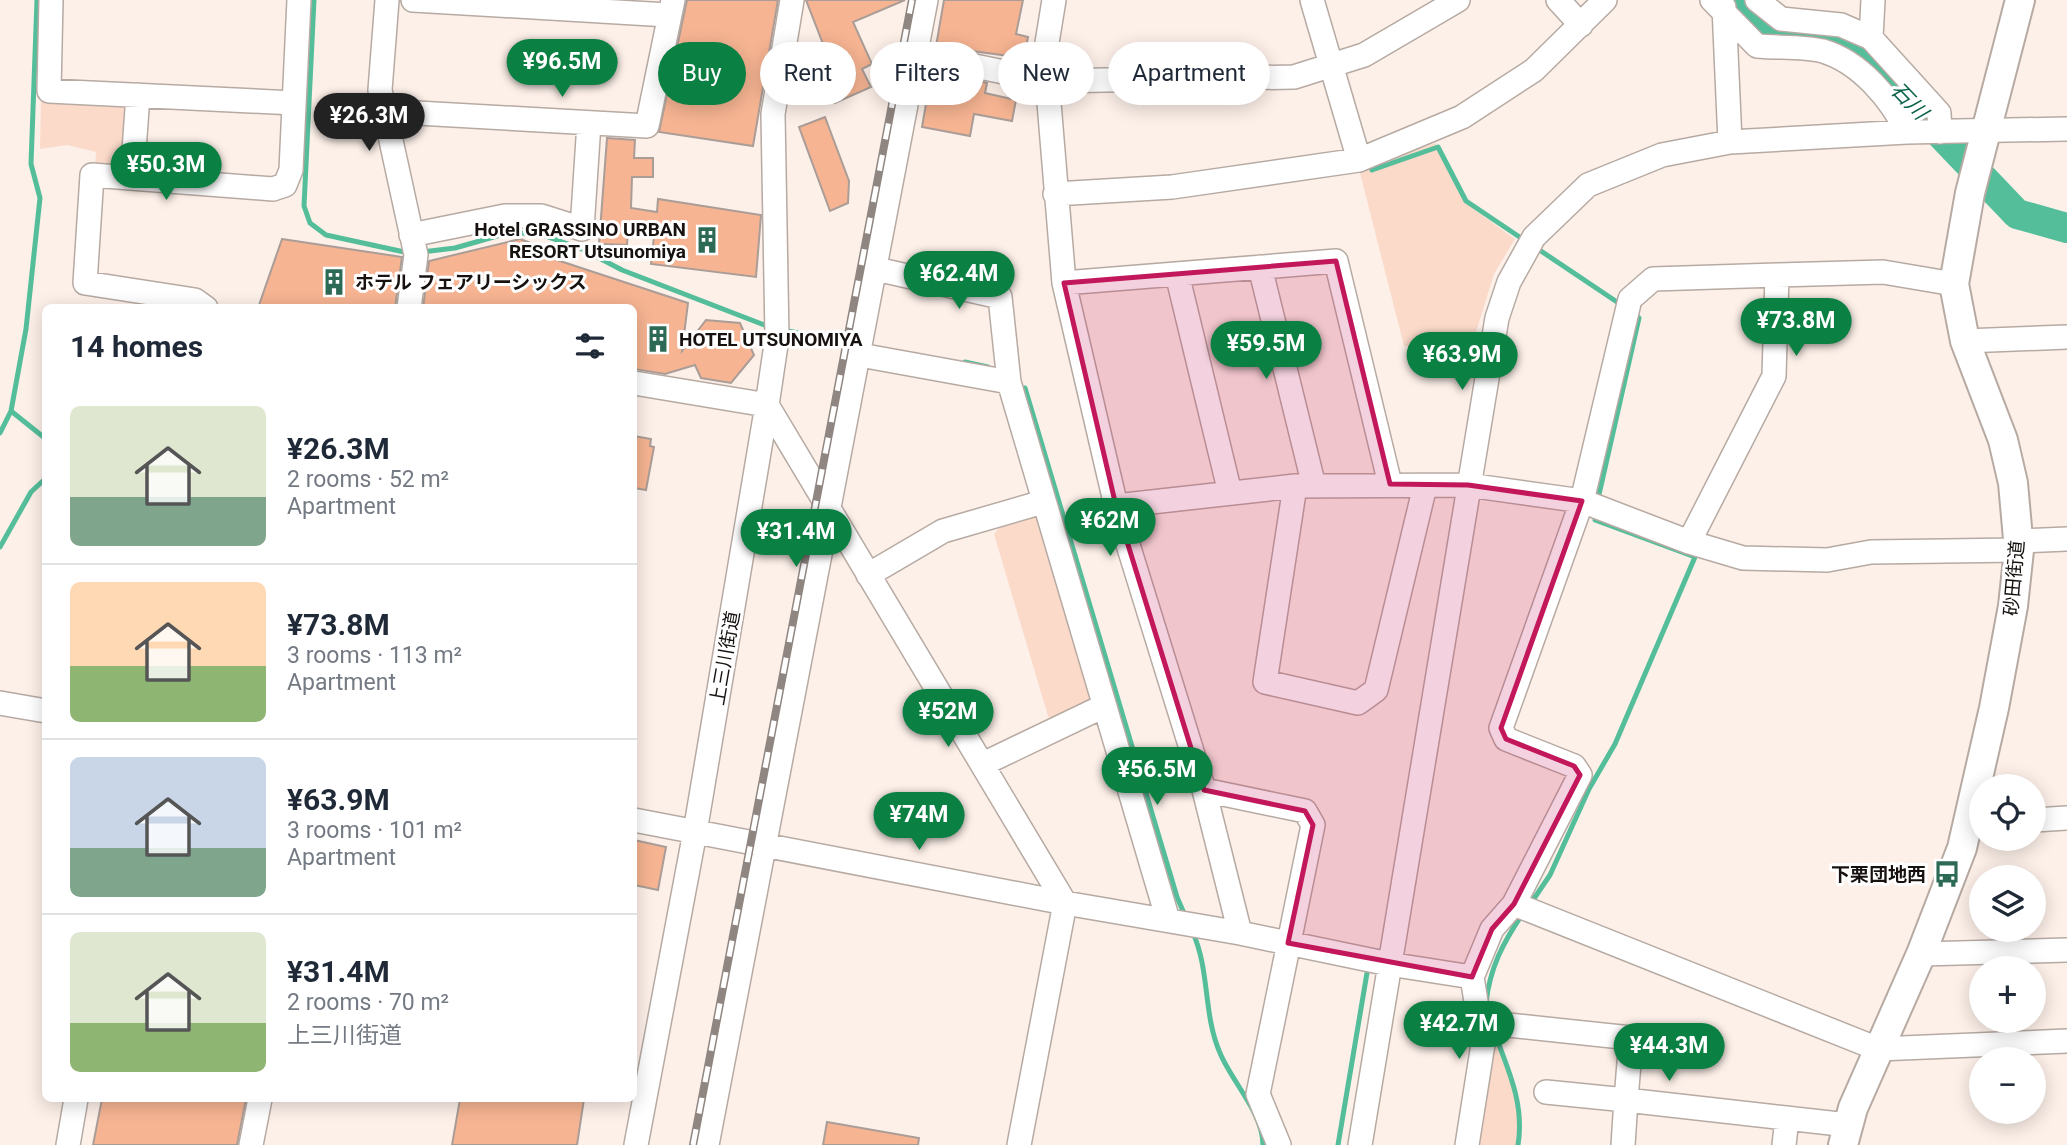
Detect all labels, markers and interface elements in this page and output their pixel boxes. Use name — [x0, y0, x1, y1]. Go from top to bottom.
pin: ¥96.5M — [505, 40, 619, 99]
chip: Buy — [658, 42, 746, 105]
chip: Rent — [760, 42, 856, 105]
chip: Filters — [870, 42, 984, 105]
chip: New — [998, 42, 1094, 105]
chip: Apartment — [1108, 42, 1270, 105]
text: ¥96.5M — [523, 48, 601, 75]
water label: 石川 — [1886, 78, 1934, 126]
pin: ¥26.3M — [312, 94, 426, 153]
text: ¥26.3M — [330, 102, 408, 129]
pin: ¥50.3M — [109, 142, 223, 202]
text: ¥50.3M — [127, 151, 205, 178]
place label: Hotel GRASSINO URBAN RESORT Utsunomiya — [474, 218, 686, 263]
building icon: Hotel GRASSINO URBAN RESORT Utsunomiya — [692, 225, 722, 255]
pin: ¥62.4M — [902, 252, 1016, 311]
text: ¥62.4M — [920, 260, 998, 287]
building icon: ホテル フェアリーシックス — [319, 267, 349, 297]
place label: ホテル フェアリーシックス — [355, 271, 587, 294]
pin: ¥73.8M — [1739, 298, 1853, 358]
text: ¥73.8M — [1757, 307, 1835, 334]
pin: ¥59.5M — [1209, 322, 1323, 381]
building icon: HOTEL UTSUNOMIYA — [643, 324, 673, 354]
icon: filters — [571, 327, 609, 365]
place label: HOTEL UTSUNOMIYA — [679, 328, 863, 351]
text: 14 homes — [70, 329, 203, 364]
text: ¥59.5M — [1227, 330, 1305, 357]
pin: ¥63.9M — [1405, 332, 1519, 392]
text: ¥63.9M — [1423, 341, 1501, 368]
text: ¥26.3M — [287, 431, 390, 466]
icon: home — [126, 434, 210, 518]
text: 2 rooms · 52 m² — [287, 466, 449, 493]
text: Apartment — [287, 493, 396, 520]
pin: ¥62M — [1069, 498, 1151, 558]
text: ¥62M — [1081, 507, 1139, 534]
pin: ¥31.4M — [739, 510, 853, 569]
text: ¥31.4M — [757, 518, 835, 545]
street label: 砂田街道 — [1999, 539, 2029, 617]
text: ¥73.8M — [287, 607, 390, 642]
street label: 上三川街道 — [705, 609, 745, 707]
icon: home — [126, 610, 210, 694]
text: 3 rooms · 113 m² — [287, 642, 462, 669]
text: Apartment — [287, 669, 396, 696]
pin: ¥52M — [907, 690, 989, 749]
text: ¥52M — [919, 698, 977, 725]
pin: ¥56.5M — [1100, 748, 1214, 807]
text: ¥56.5M — [1118, 756, 1196, 783]
map controls — [1969, 774, 2046, 1124]
button: locate — [1969, 774, 2046, 851]
text: ¥63.9M — [287, 782, 390, 817]
icon: home — [126, 785, 210, 869]
pin: ¥74M — [878, 792, 960, 852]
text: ¥74M — [890, 801, 948, 828]
text: 3 rooms · 101 m² — [287, 817, 462, 844]
text: Apartment — [287, 844, 396, 871]
bus stop icon: 下栗団地西 — [1932, 859, 1962, 889]
place label: 下栗団地西 — [1831, 863, 1926, 886]
button: layers — [1969, 865, 2046, 942]
text: ¥31.4M — [287, 954, 390, 989]
button: + — [1969, 956, 2046, 1033]
icon: home — [126, 960, 210, 1044]
text: 2 rooms · 70 m² — [287, 989, 449, 1016]
pin: ¥42.7M — [1402, 1002, 1516, 1061]
text: ¥42.7M — [1420, 1010, 1498, 1037]
text: 上三川街道 — [287, 1022, 402, 1049]
pin: ¥44.3M — [1612, 1024, 1726, 1083]
text: ¥44.3M — [1630, 1032, 1708, 1059]
button: − — [1969, 1047, 2046, 1124]

